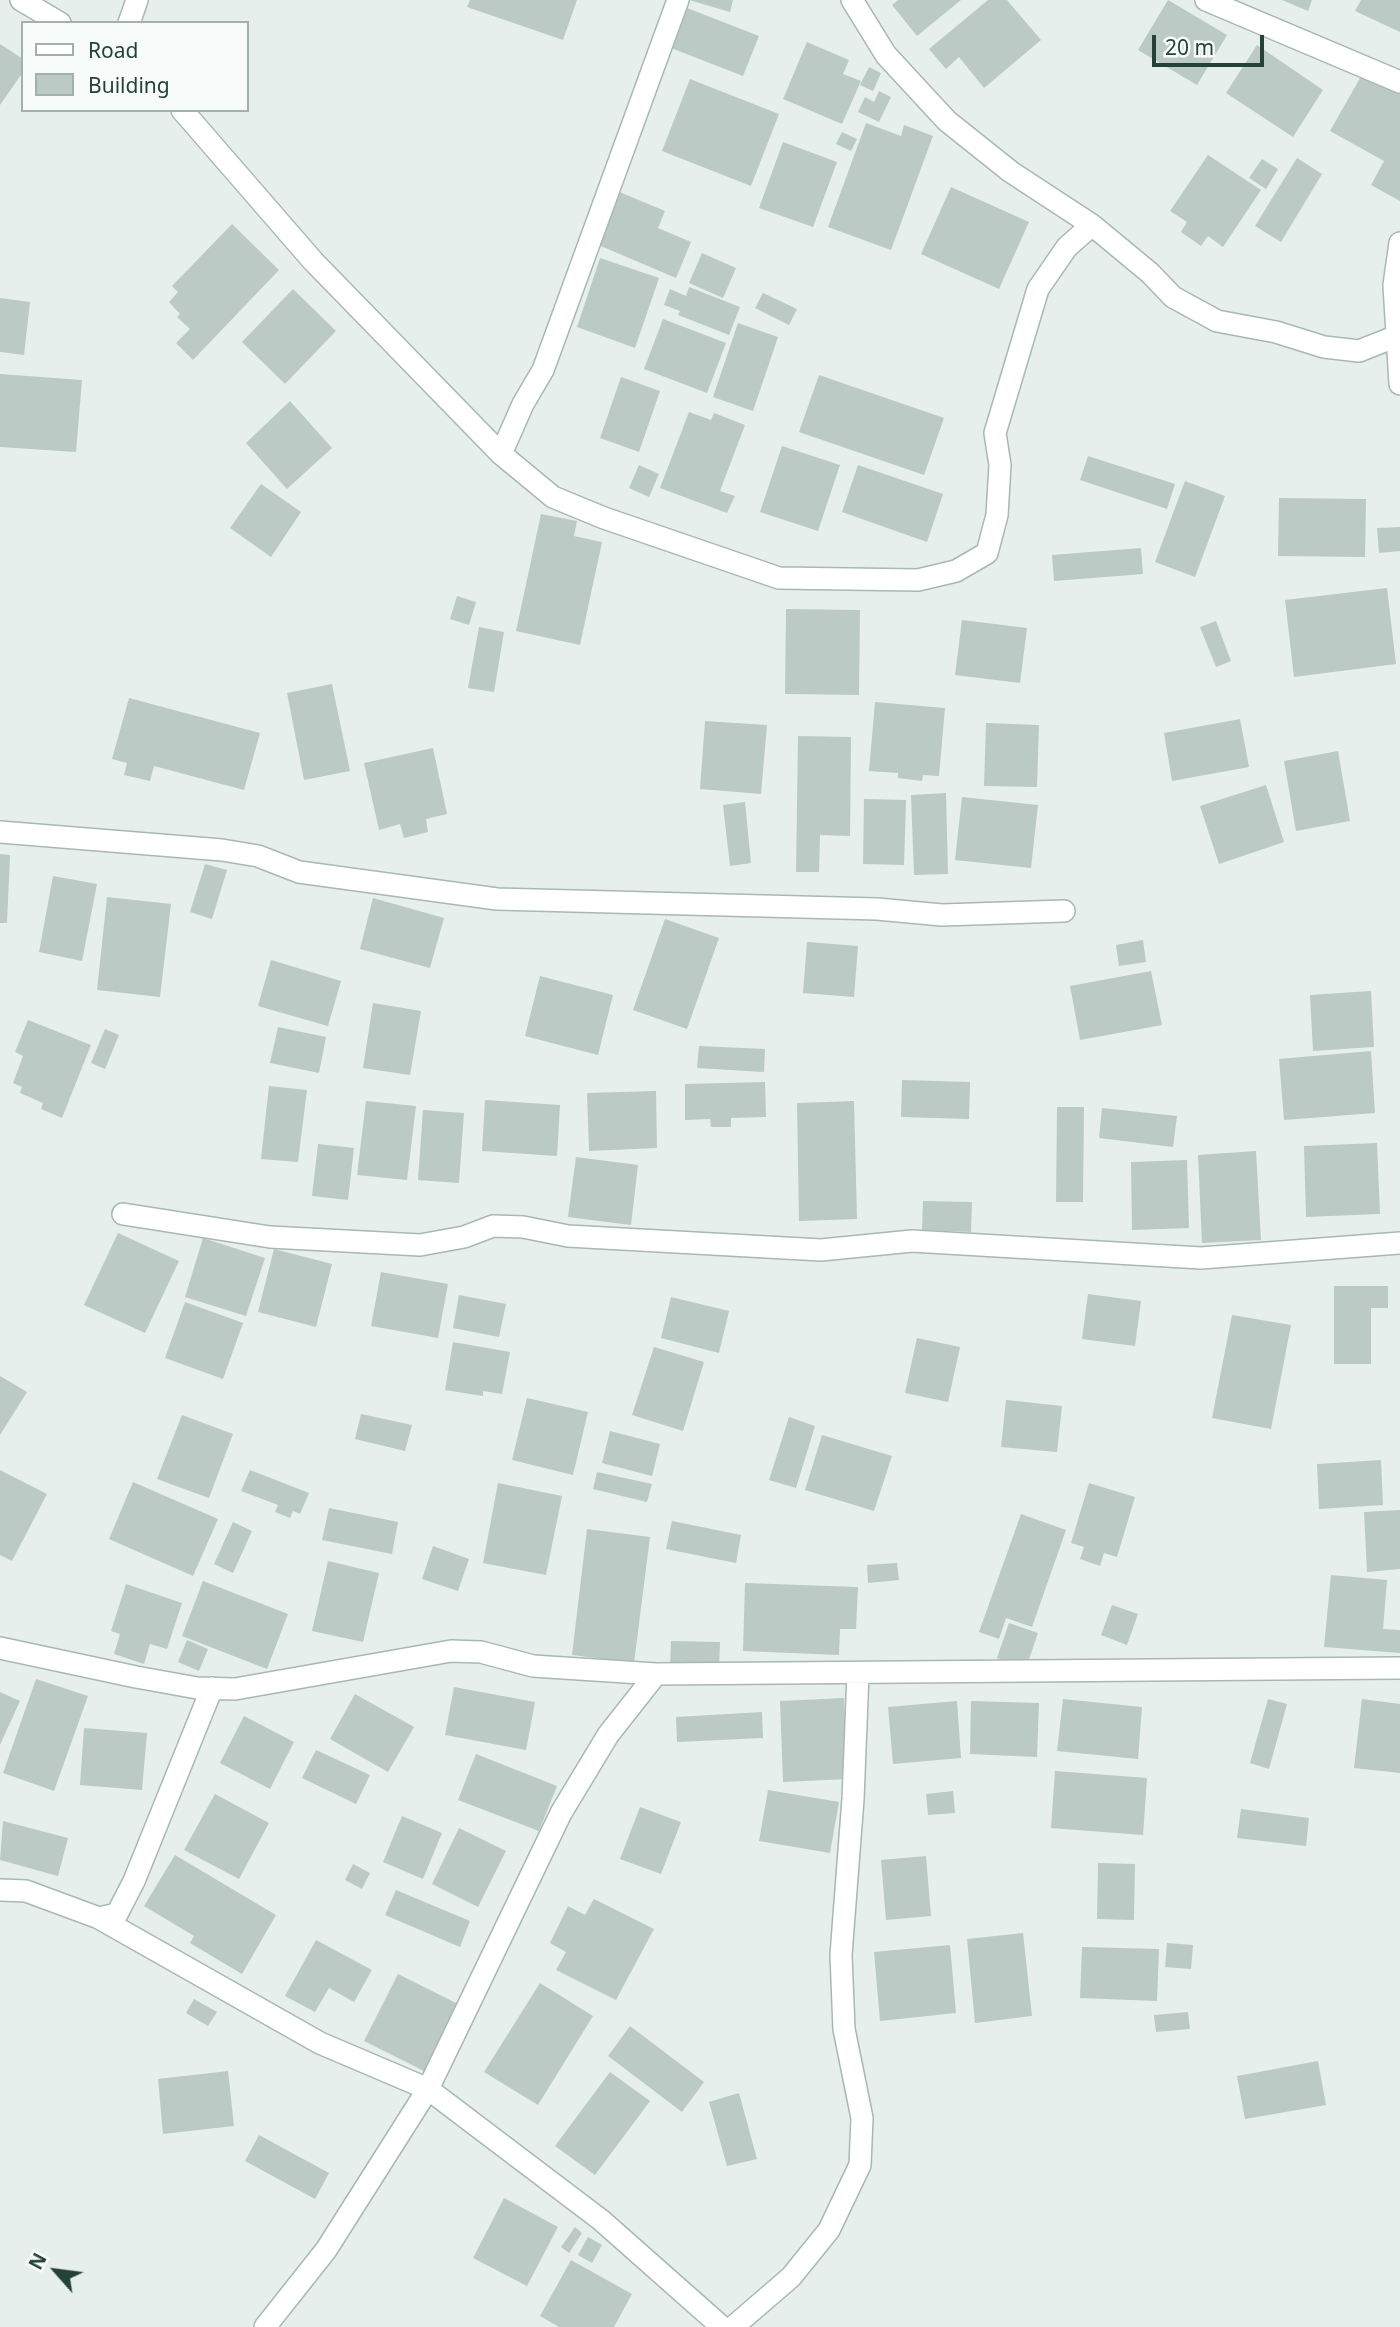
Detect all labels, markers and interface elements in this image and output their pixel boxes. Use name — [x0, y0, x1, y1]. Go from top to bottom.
legend — [21, 21, 248, 112]
scale bar — [1155, 21, 1267, 65]
text: 20 m — [1165, 33, 1214, 61]
text: Road — [88, 36, 138, 64]
text: Building — [88, 71, 170, 99]
north arrow — [21, 2236, 91, 2306]
text: N — [22, 2248, 53, 2274]

